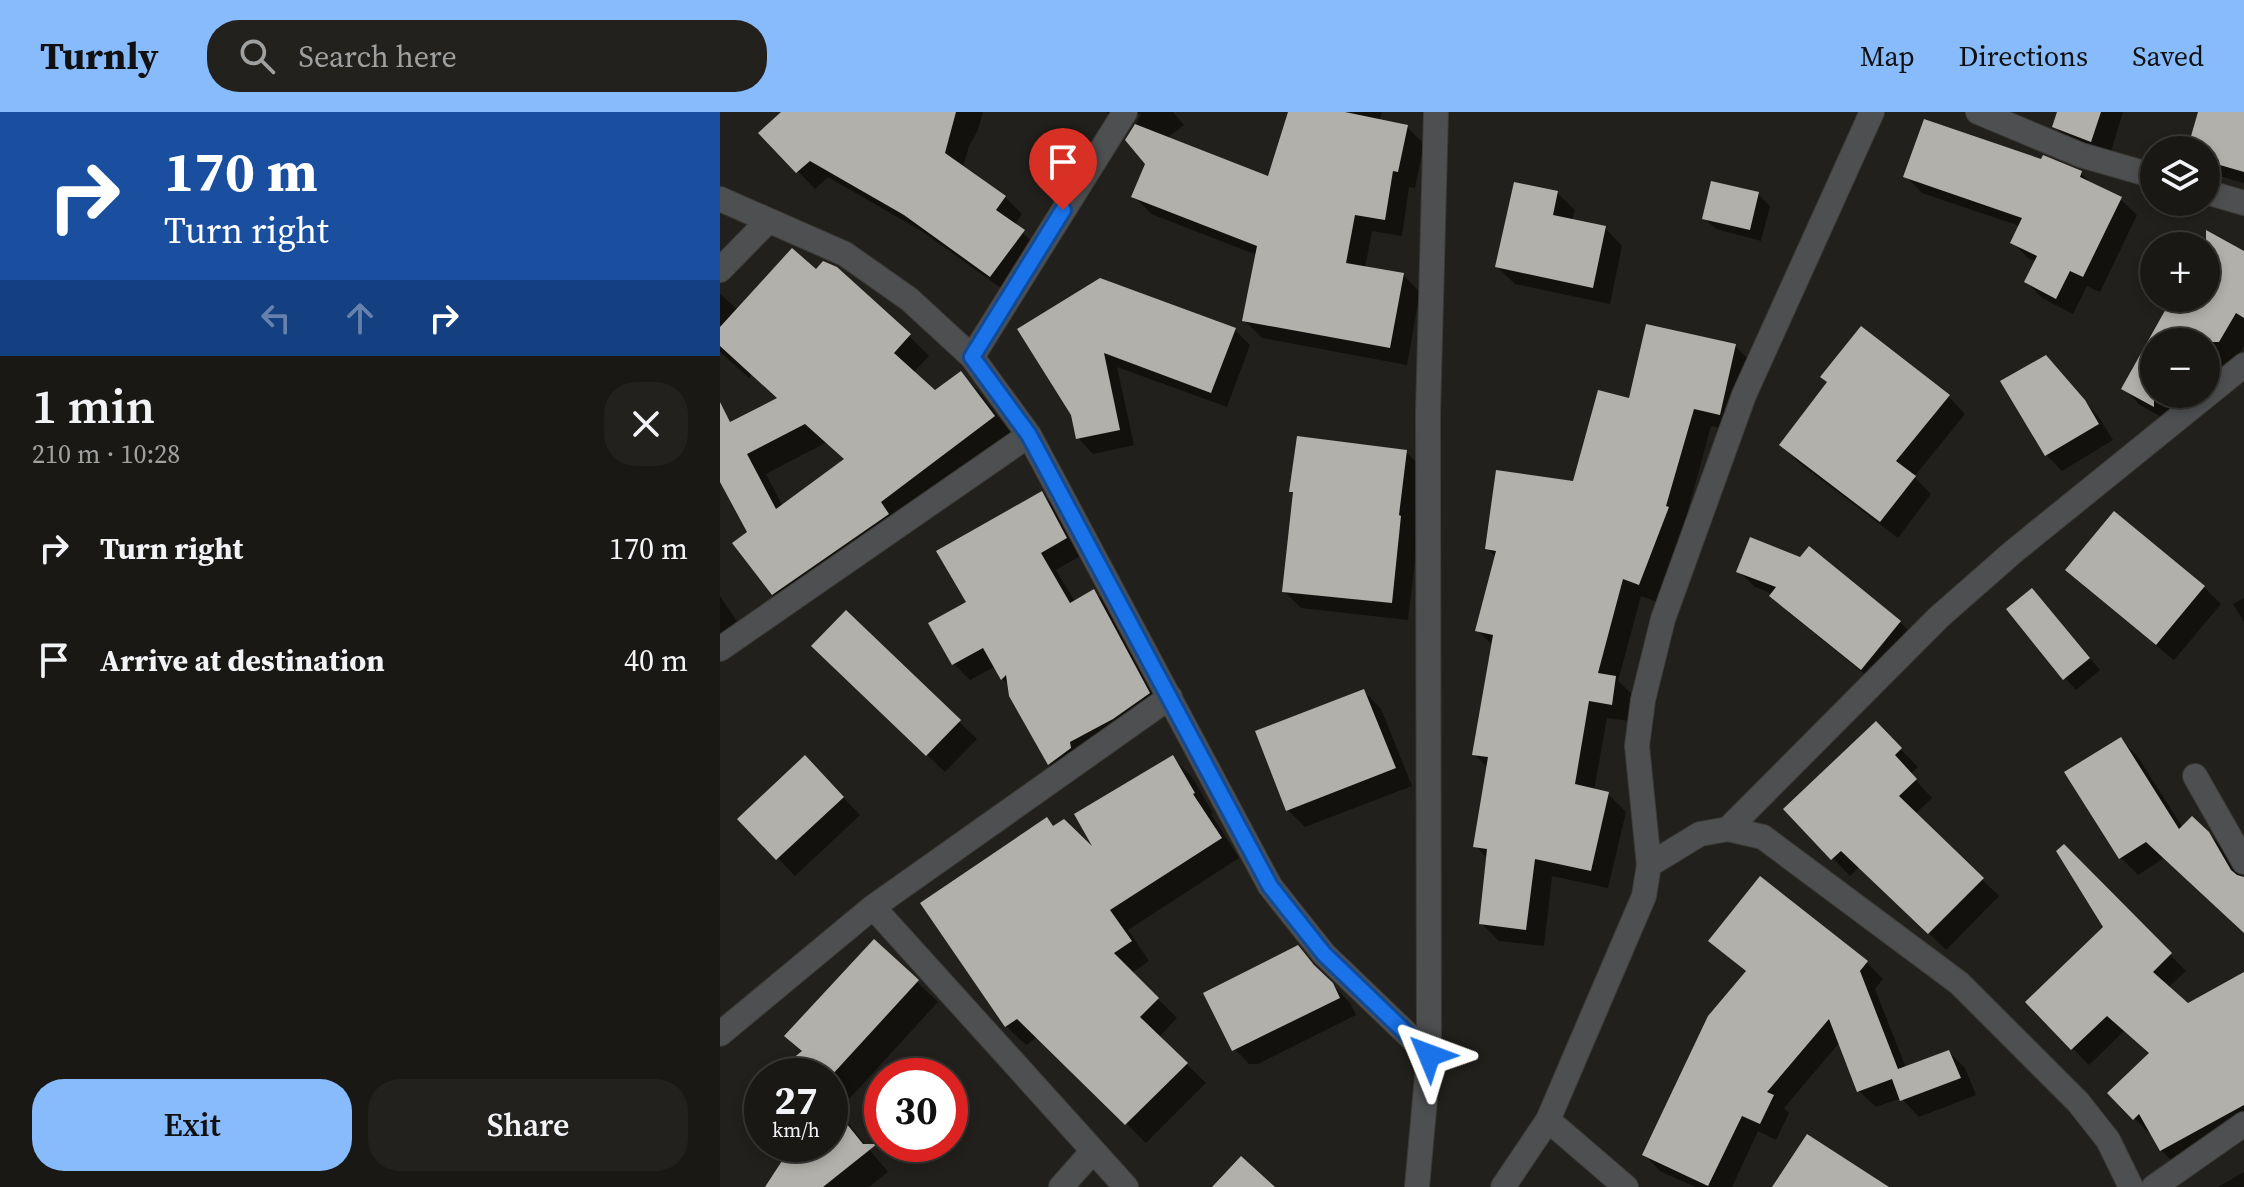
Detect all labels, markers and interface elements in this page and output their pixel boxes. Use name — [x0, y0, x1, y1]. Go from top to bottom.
search box — [207, 20, 767, 92]
text: Turnly — [40, 30, 159, 82]
icon: search — [235, 34, 279, 78]
text: Search here — [299, 36, 457, 77]
text: Map — [1860, 37, 1915, 75]
text: Directions — [1959, 37, 2088, 75]
text: Saved — [2132, 37, 2204, 75]
pin — [1029, 128, 1097, 210]
text: 170 m — [164, 133, 318, 210]
map controls — [2140, 136, 2220, 408]
button: layers — [2140, 136, 2220, 216]
icon: arrive — [1041, 140, 1085, 184]
icon: right — [32, 144, 136, 248]
text: Turn right — [164, 206, 329, 255]
button: + — [2140, 232, 2220, 312]
icon: left — [254, 296, 298, 340]
icon: ahead — [338, 296, 382, 340]
icon: right — [422, 296, 466, 340]
button: − — [2140, 328, 2220, 408]
text: 1 min — [32, 373, 155, 439]
button: close — [604, 382, 688, 466]
text: 210 m · 10:28 — [32, 436, 180, 472]
icon: right — [32, 526, 76, 570]
text: Turn right — [100, 528, 243, 569]
text: 170 m — [609, 528, 688, 569]
icon: arrive — [32, 638, 76, 682]
text: Arrive at destination — [100, 640, 385, 681]
text: 40 m — [624, 640, 688, 681]
position arrow — [1387, 1013, 1471, 1097]
speed limit sign: 30 — [864, 1058, 968, 1162]
text: 27 — [774, 1073, 818, 1127]
button: Exit — [32, 1079, 352, 1171]
button: Share — [368, 1079, 688, 1171]
text: km/h — [772, 1116, 820, 1144]

